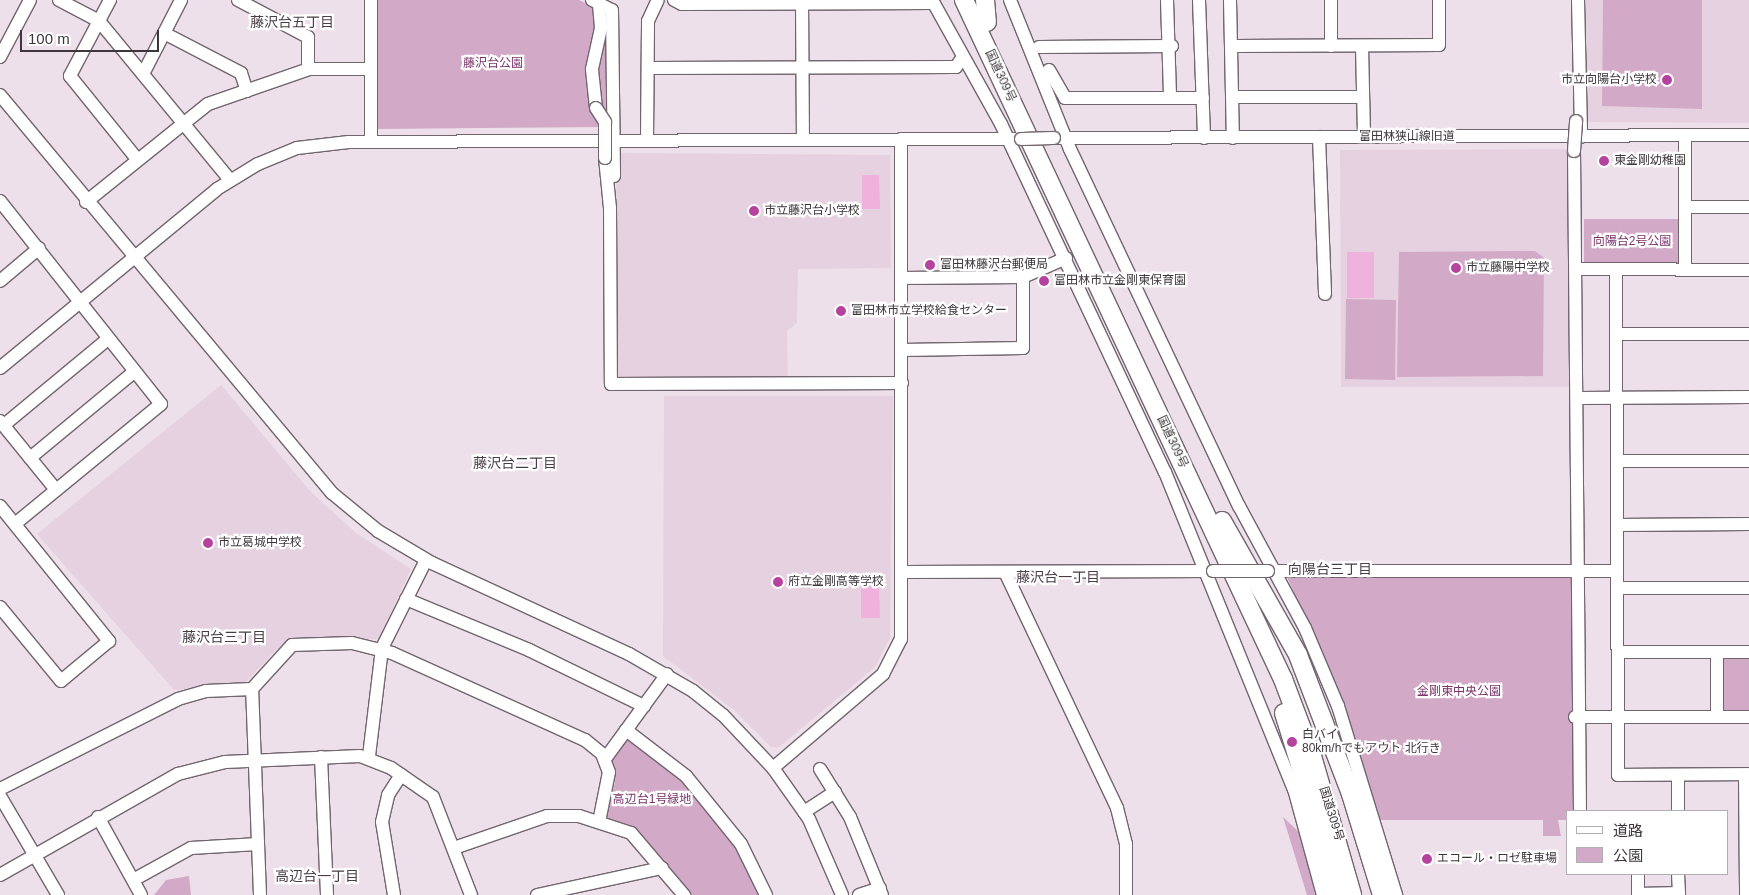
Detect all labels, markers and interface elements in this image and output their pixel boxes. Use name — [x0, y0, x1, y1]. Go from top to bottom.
district label: 藤沢台五丁目 — [250, 14, 334, 30]
scale bar — [22, 20, 161, 52]
text: 100 m — [28, 30, 70, 47]
street label: 国道309号 — [982, 48, 1018, 104]
park label: 藤沢台公園 — [463, 57, 523, 71]
place label: 市立向陽台小学校 — [1561, 73, 1657, 87]
marker: 市立向陽台小学校 — [1661, 74, 1673, 86]
street label: 富田林狭山線旧道 — [1359, 130, 1455, 144]
place label: 東金剛幼稚園 — [1614, 154, 1686, 168]
marker: 東金剛幼稚園 — [1598, 155, 1610, 167]
place label: 市立藤沢台小学校 — [764, 204, 860, 218]
marker: 市立藤沢台小学校 — [748, 205, 760, 217]
park label: 向陽台2号公園 — [1593, 235, 1671, 249]
place label: 富田林藤沢台郵便局 — [940, 258, 1048, 272]
marker: 富田林藤沢台郵便局 — [924, 259, 936, 271]
place label: 市立藤陽中学校 — [1466, 261, 1550, 275]
marker: 市立藤陽中学校 — [1450, 262, 1462, 274]
place label: 富田林市立金剛東保育園 — [1054, 274, 1186, 288]
marker: 富田林市立金剛東保育園 — [1038, 275, 1050, 287]
place label: 富田林市立学校給食センター — [851, 304, 1007, 318]
marker: 富田林市立学校給食センター — [835, 305, 847, 317]
street label: 国道309号 — [1154, 414, 1190, 470]
district label: 藤沢台二丁目 — [473, 455, 557, 471]
place label: 市立葛城中学校 — [218, 536, 302, 550]
marker: 市立葛城中学校 — [202, 537, 214, 549]
district label: 向陽台三丁目 — [1288, 561, 1372, 577]
district label: 藤沢台一丁目 — [1016, 569, 1100, 585]
place label: 府立金剛高等学校 — [788, 575, 884, 589]
marker: 府立金剛高等学校 — [772, 576, 784, 588]
district label: 藤沢台三丁目 — [182, 629, 266, 645]
park label: 金剛東中央公園 — [1417, 685, 1501, 699]
place label: 白バイ 80km/hでもアウト 北行き — [1302, 728, 1441, 756]
marker: 白バイ 80km/hでもアウト 北行き — [1286, 736, 1298, 748]
street label: 国道309号 — [1316, 785, 1346, 843]
park label: 高辺台1号緑地 — [613, 793, 691, 807]
legend — [1566, 810, 1729, 875]
text: 道路 — [1613, 822, 1643, 839]
text: 公園 — [1613, 847, 1643, 864]
place label: エコール・ロゼ駐車場 — [1437, 852, 1557, 866]
marker: エコール・ロゼ駐車場 — [1421, 853, 1433, 865]
district label: 高辺台一丁目 — [275, 868, 359, 884]

